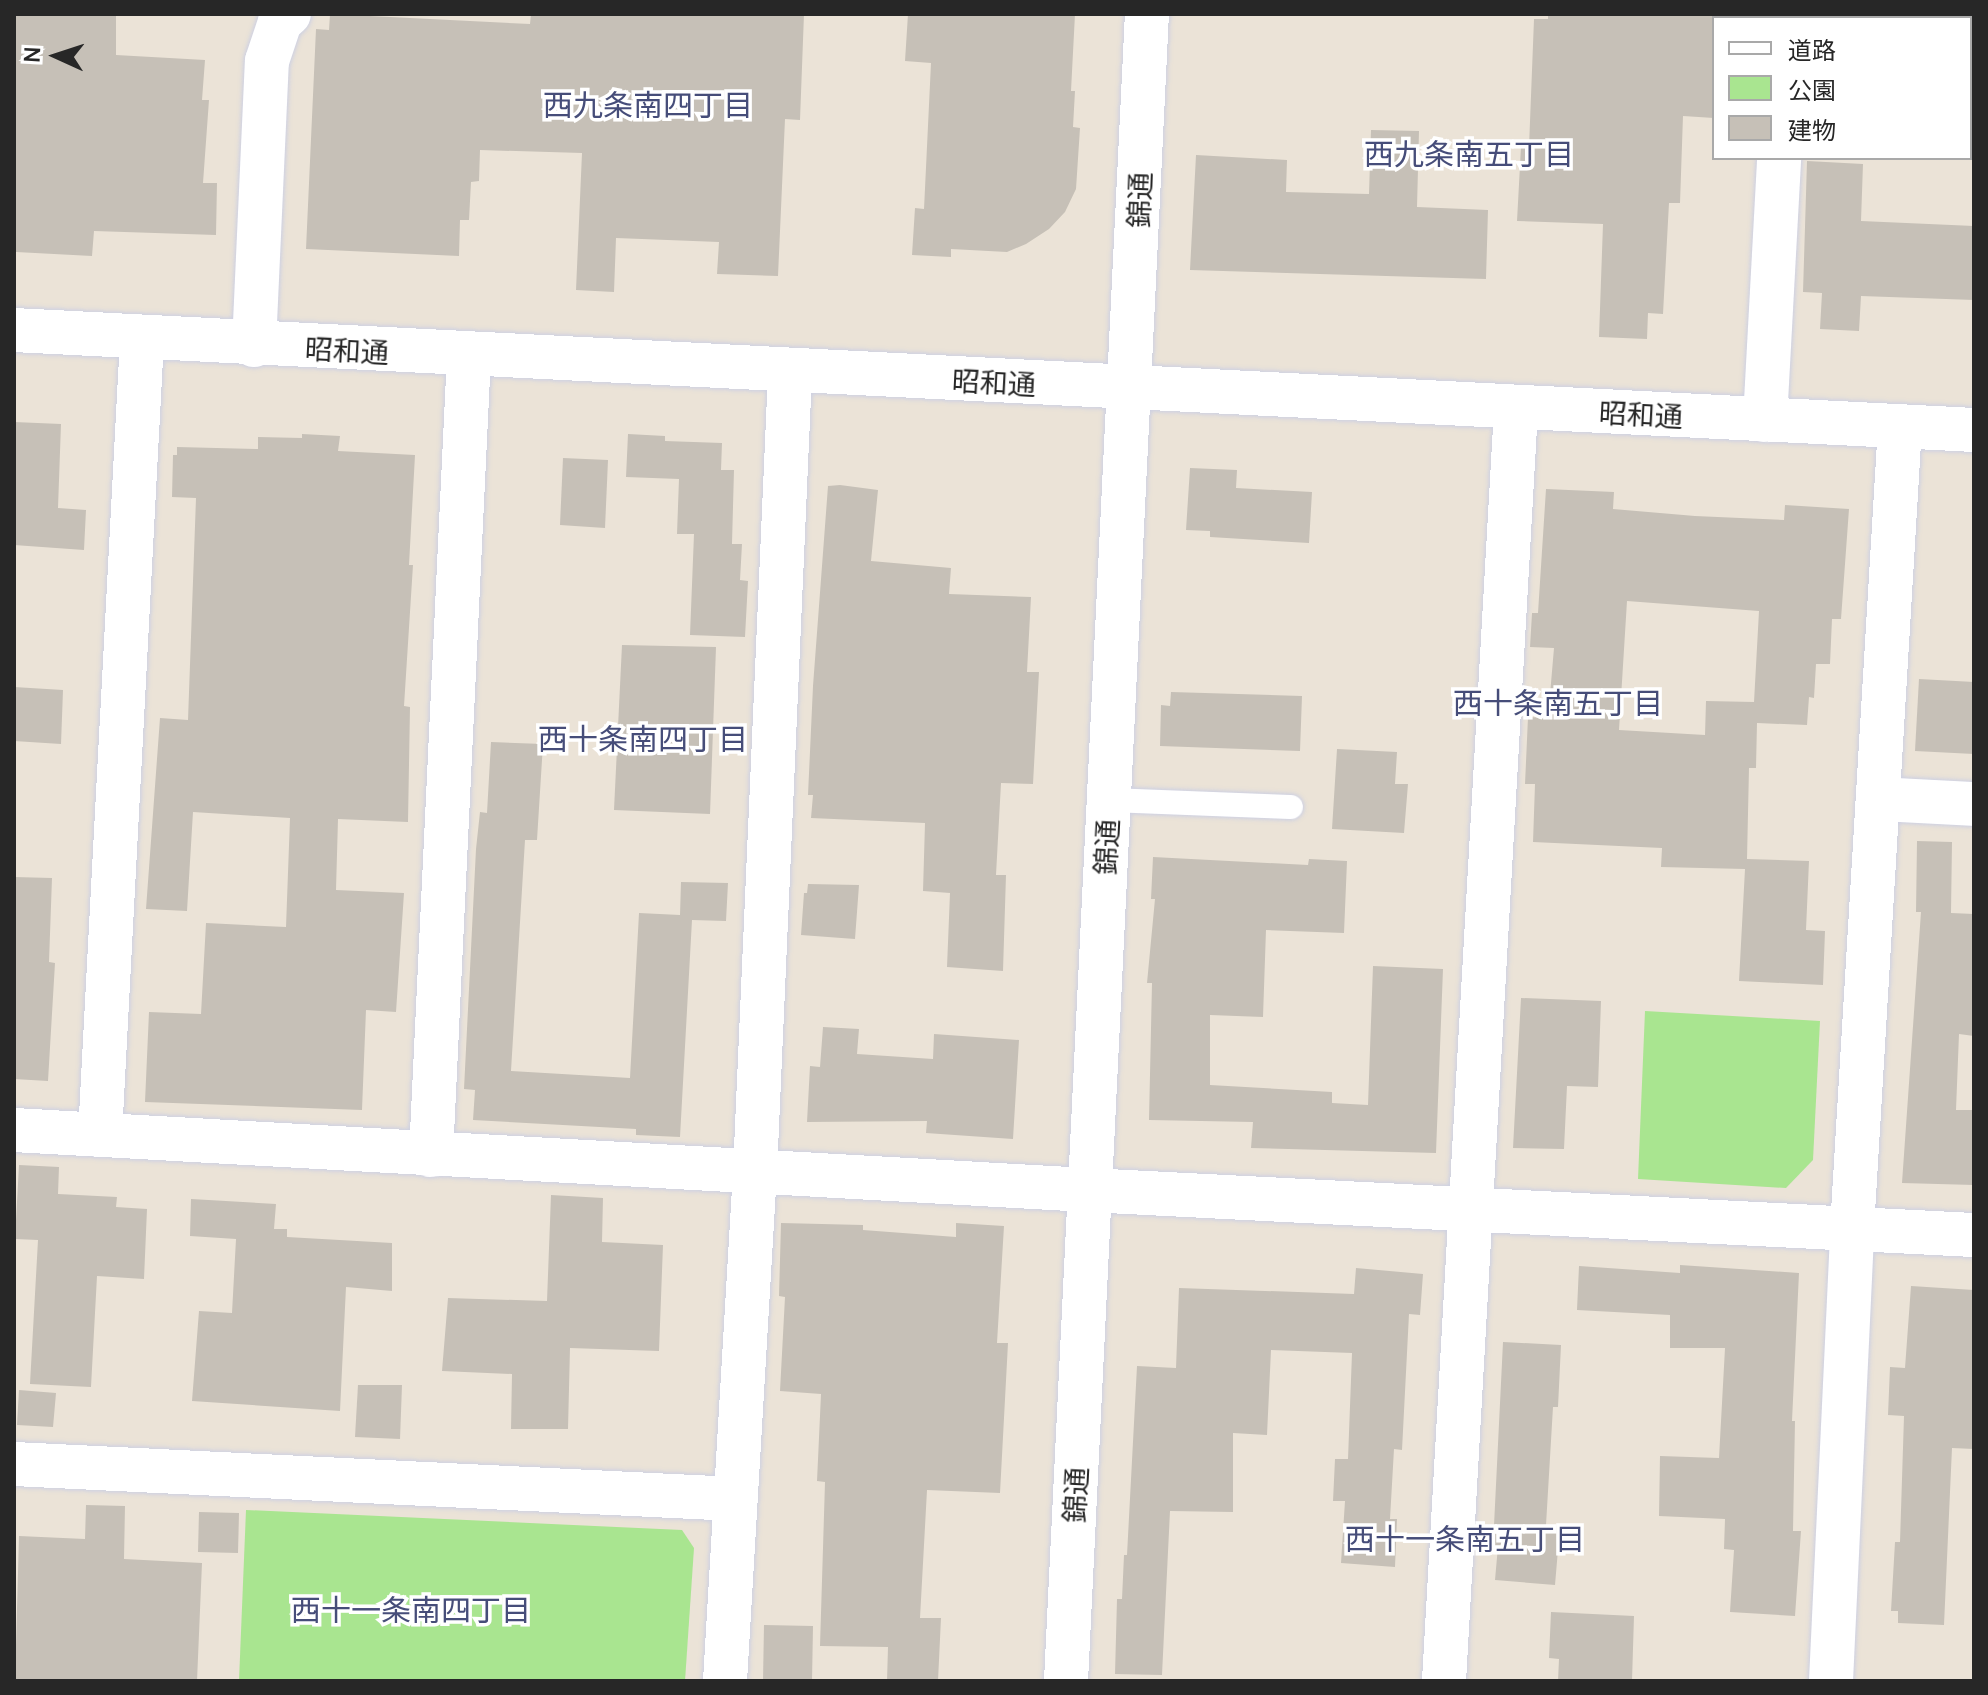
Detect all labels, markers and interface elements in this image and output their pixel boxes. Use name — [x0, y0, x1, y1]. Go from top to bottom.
north arrow — [16, 16, 96, 96]
legend — [1712, 16, 1972, 160]
text: 道路 — [1788, 33, 1836, 66]
text: N — [17, 46, 47, 63]
text: 公園 — [1788, 73, 1836, 106]
district label: 西九条南四丁目 — [543, 87, 753, 123]
text: 建物 — [1788, 113, 1836, 146]
district label: 西九条南五丁目 — [1364, 136, 1574, 172]
street label: 錦通 — [1121, 171, 1157, 229]
street label: 昭和通 — [304, 331, 390, 369]
street label: 昭和通 — [951, 363, 1037, 401]
street label: 昭和通 — [1598, 395, 1684, 433]
district label: 西十条南五丁目 — [1453, 685, 1663, 721]
district label: 西十条南四丁目 — [538, 721, 748, 757]
street label: 錦通 — [1088, 818, 1124, 876]
street label: 錦通 — [1057, 1466, 1093, 1524]
district label: 西十一条南五丁目 — [1345, 1521, 1585, 1557]
district label: 西十一条南四丁目 — [291, 1592, 531, 1628]

